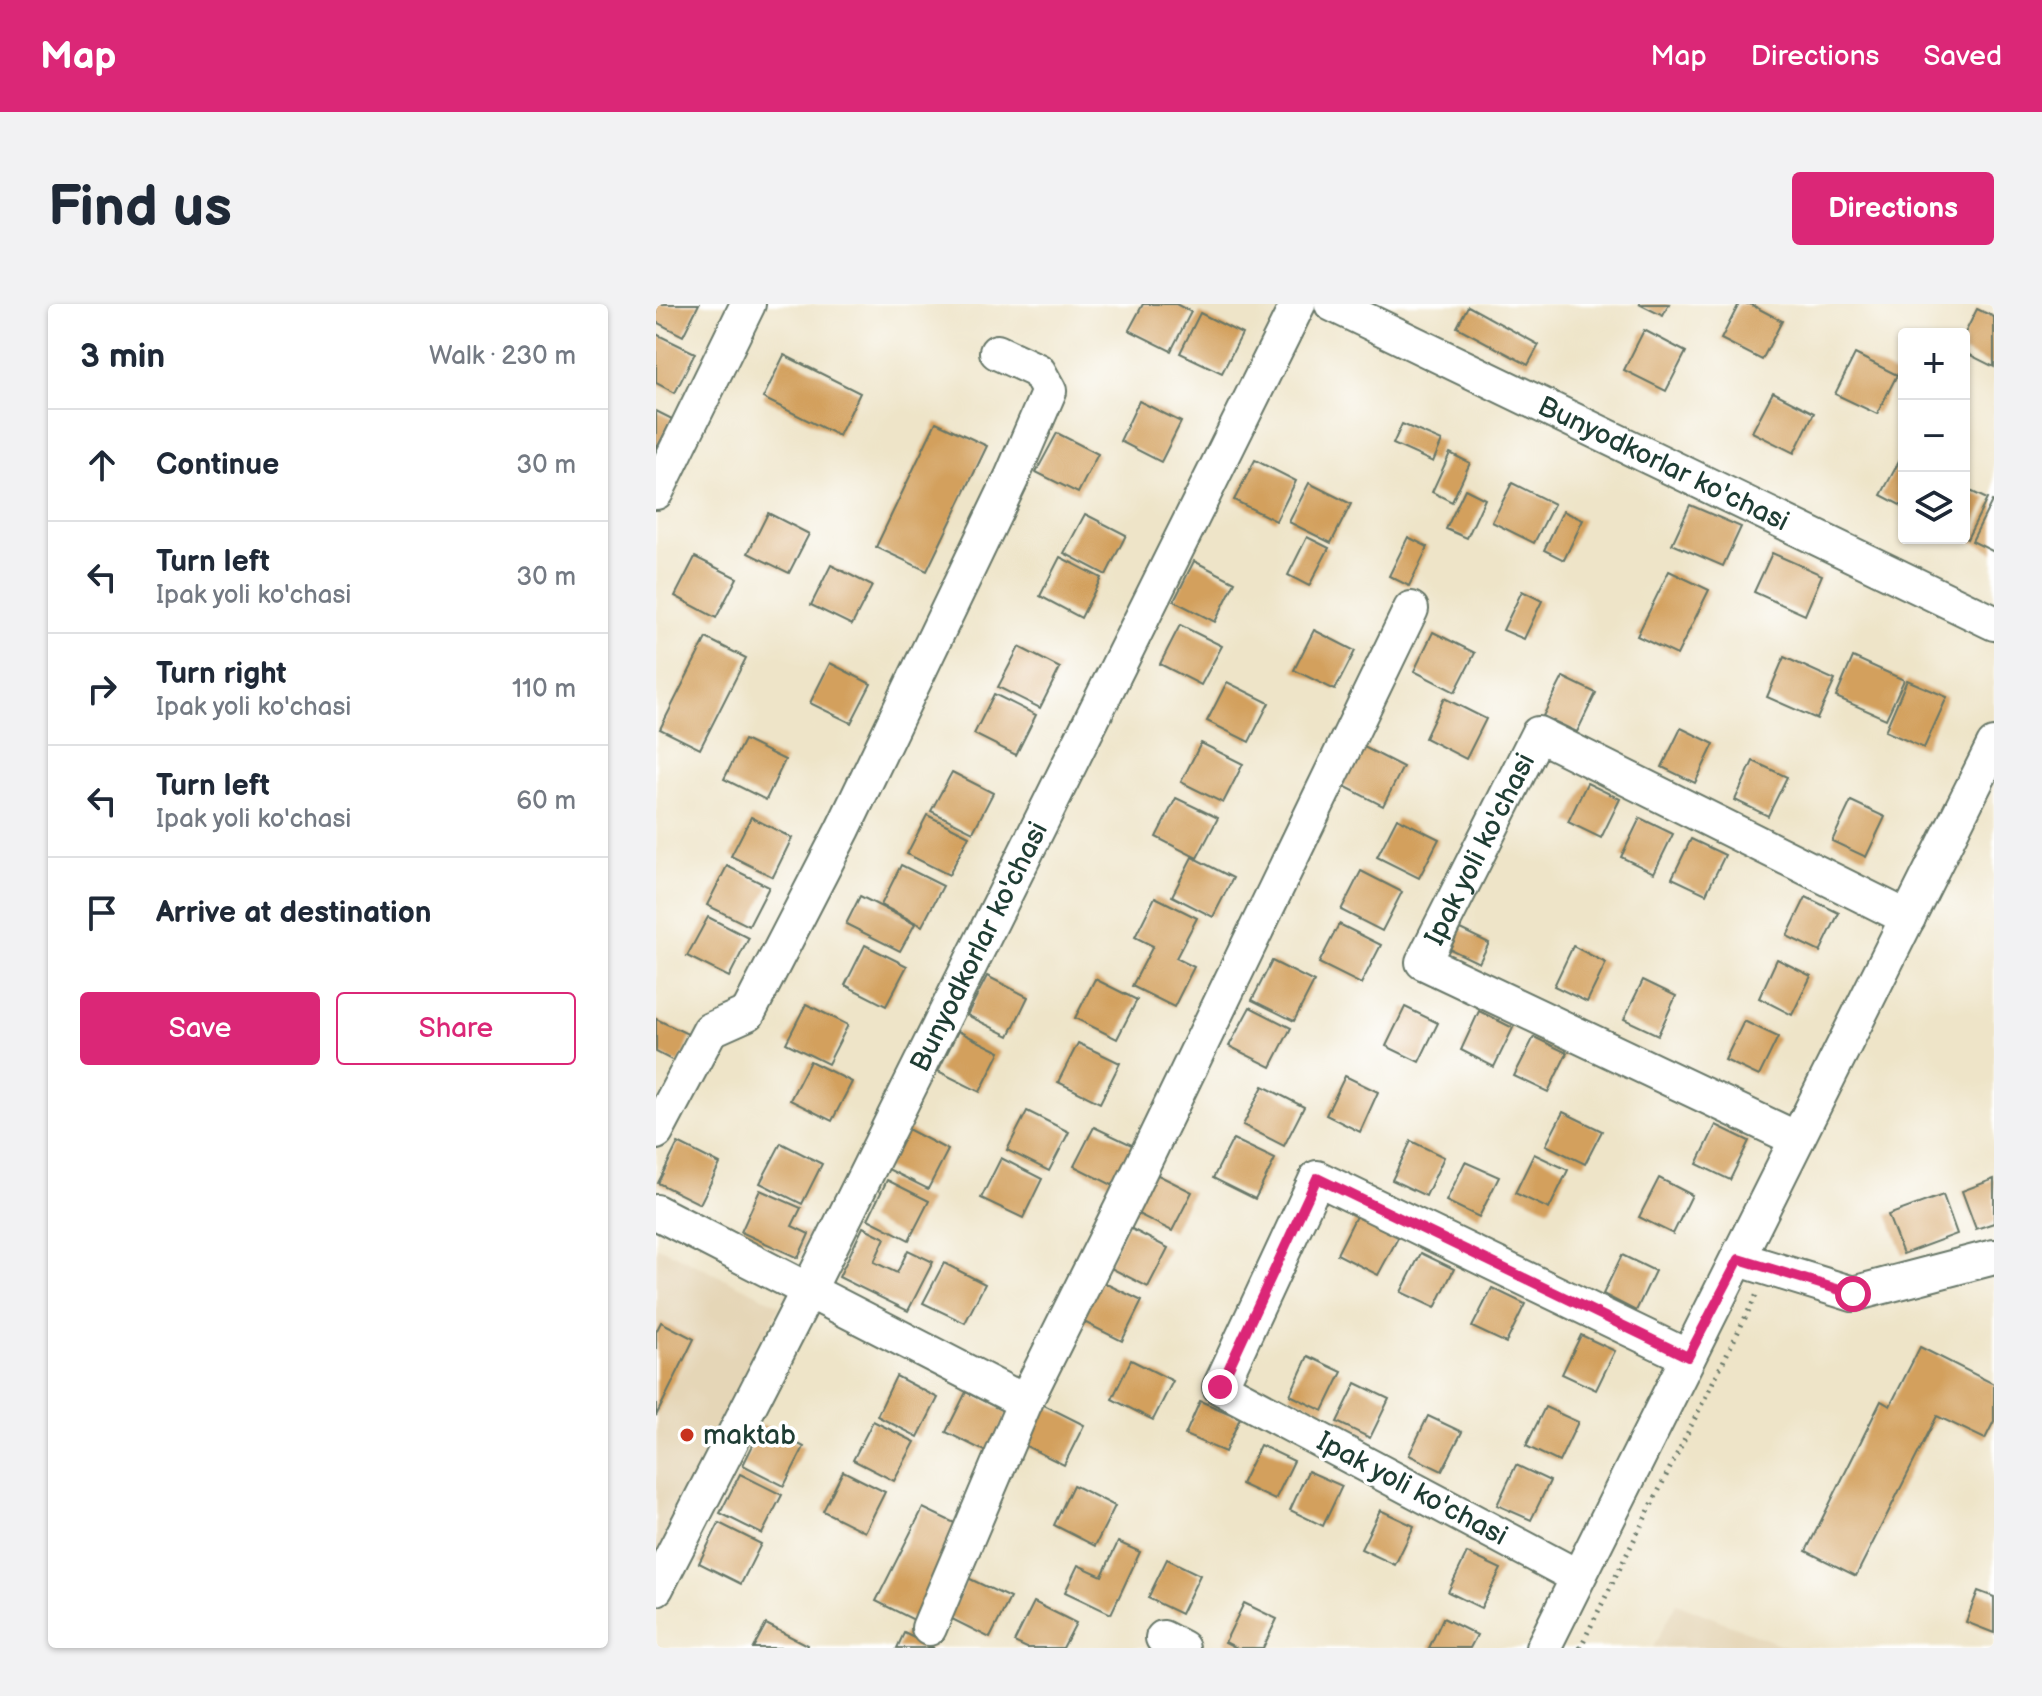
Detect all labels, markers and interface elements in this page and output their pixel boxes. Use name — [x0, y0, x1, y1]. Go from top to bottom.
text: Map — [40, 34, 116, 79]
text: Map — [1650, 40, 1707, 73]
text: Directions — [1751, 40, 1879, 73]
text: Saved — [1923, 40, 2002, 73]
button: Directions — [1792, 172, 1994, 245]
text: Find us — [48, 175, 232, 242]
map controls — [1898, 328, 1970, 544]
button: + — [1898, 328, 1970, 400]
text: 3 min — [80, 336, 165, 377]
text: Walk · 230 m — [429, 341, 576, 372]
street label: Bunyodkorlar ko'chasi — [1533, 389, 1794, 538]
button: − — [1898, 400, 1970, 472]
icon: ahead — [80, 443, 124, 487]
text: Continue — [156, 447, 279, 483]
text: 30 m — [516, 450, 576, 481]
button: layers — [1898, 472, 1970, 544]
text: Turn left — [156, 544, 270, 580]
icon: left — [80, 555, 124, 599]
text: 30 m — [516, 562, 576, 593]
text: Ipak yoli ko'chasi — [156, 580, 351, 611]
text: Turn right — [156, 656, 287, 692]
icon: right — [80, 667, 124, 711]
text: 110 m — [512, 674, 576, 705]
text: Ipak yoli ko'chasi — [156, 692, 351, 723]
street label: Ipak yoli ko'chasi — [1418, 748, 1542, 951]
text: Turn left — [156, 768, 270, 804]
icon: left — [80, 779, 124, 823]
text: 60 m — [516, 786, 576, 817]
text: Ipak yoli ko'chasi — [156, 804, 351, 835]
street label: Bunyodkorlar ko'chasi — [903, 816, 1055, 1077]
icon: arrive — [80, 891, 124, 935]
text: Arrive at destination — [156, 895, 432, 931]
button: Save — [80, 992, 320, 1065]
button: Share — [336, 992, 576, 1065]
route start — [1835, 1276, 1871, 1312]
route end — [1202, 1369, 1238, 1405]
place label: maktab — [703, 1419, 796, 1452]
street label: Ipak yoli ko'chasi — [1311, 1425, 1513, 1553]
marker: maktab — [678, 1426, 696, 1444]

